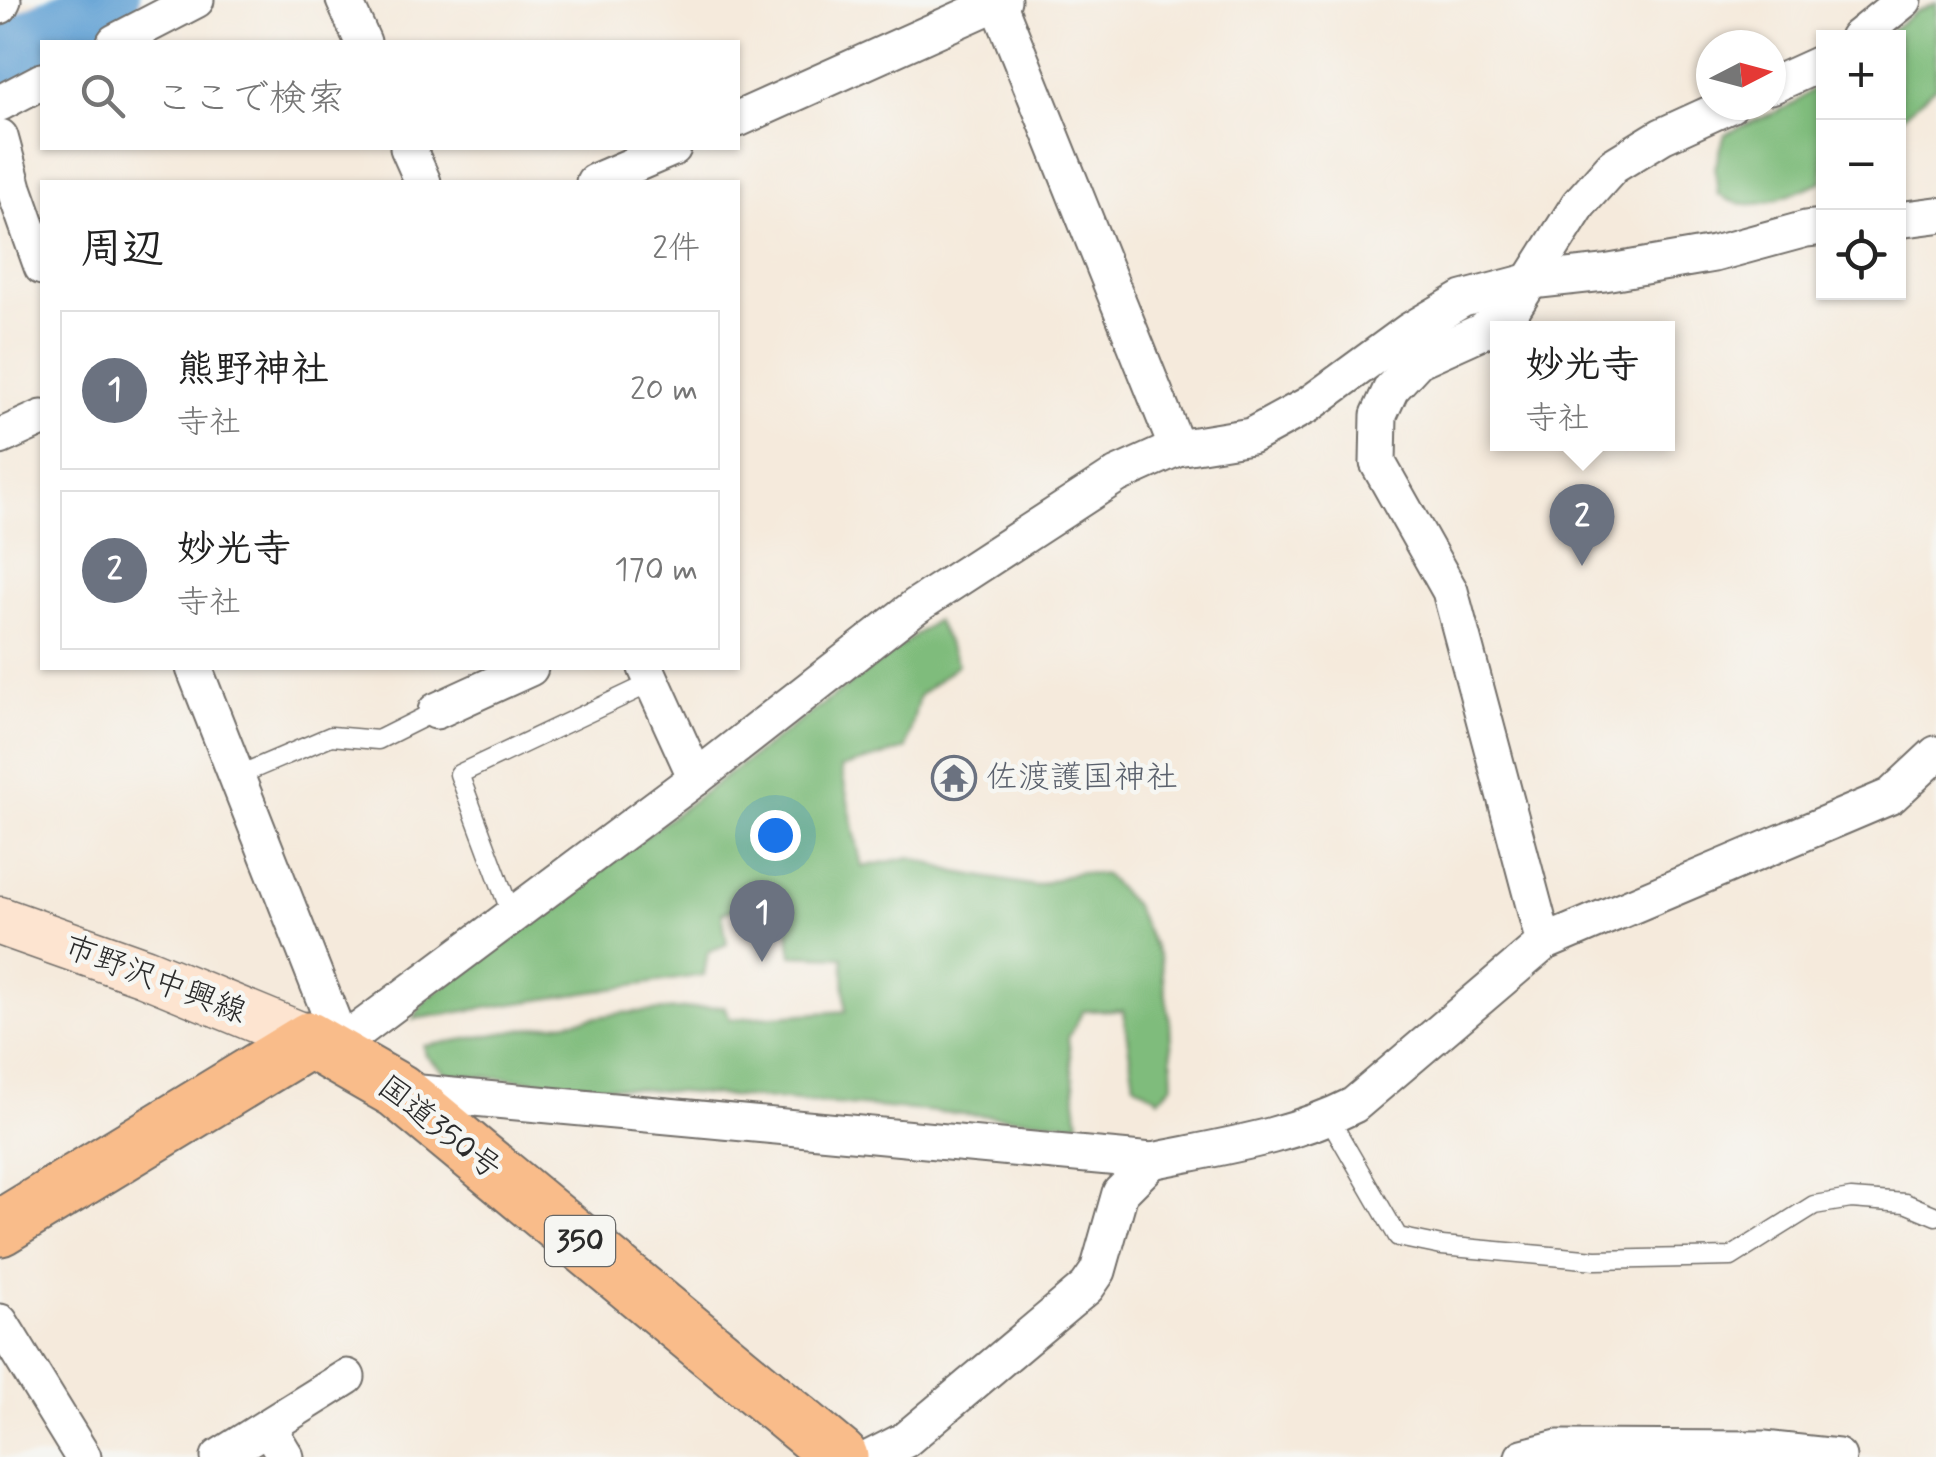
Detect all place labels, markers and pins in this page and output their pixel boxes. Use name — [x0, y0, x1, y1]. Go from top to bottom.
pin: 2 — [1550, 484, 1614, 566]
temple icon: 佐渡護国神社 — [931, 755, 977, 801]
place label: 佐渡護国神社 — [986, 757, 1178, 799]
pin: 1 — [730, 880, 794, 962]

